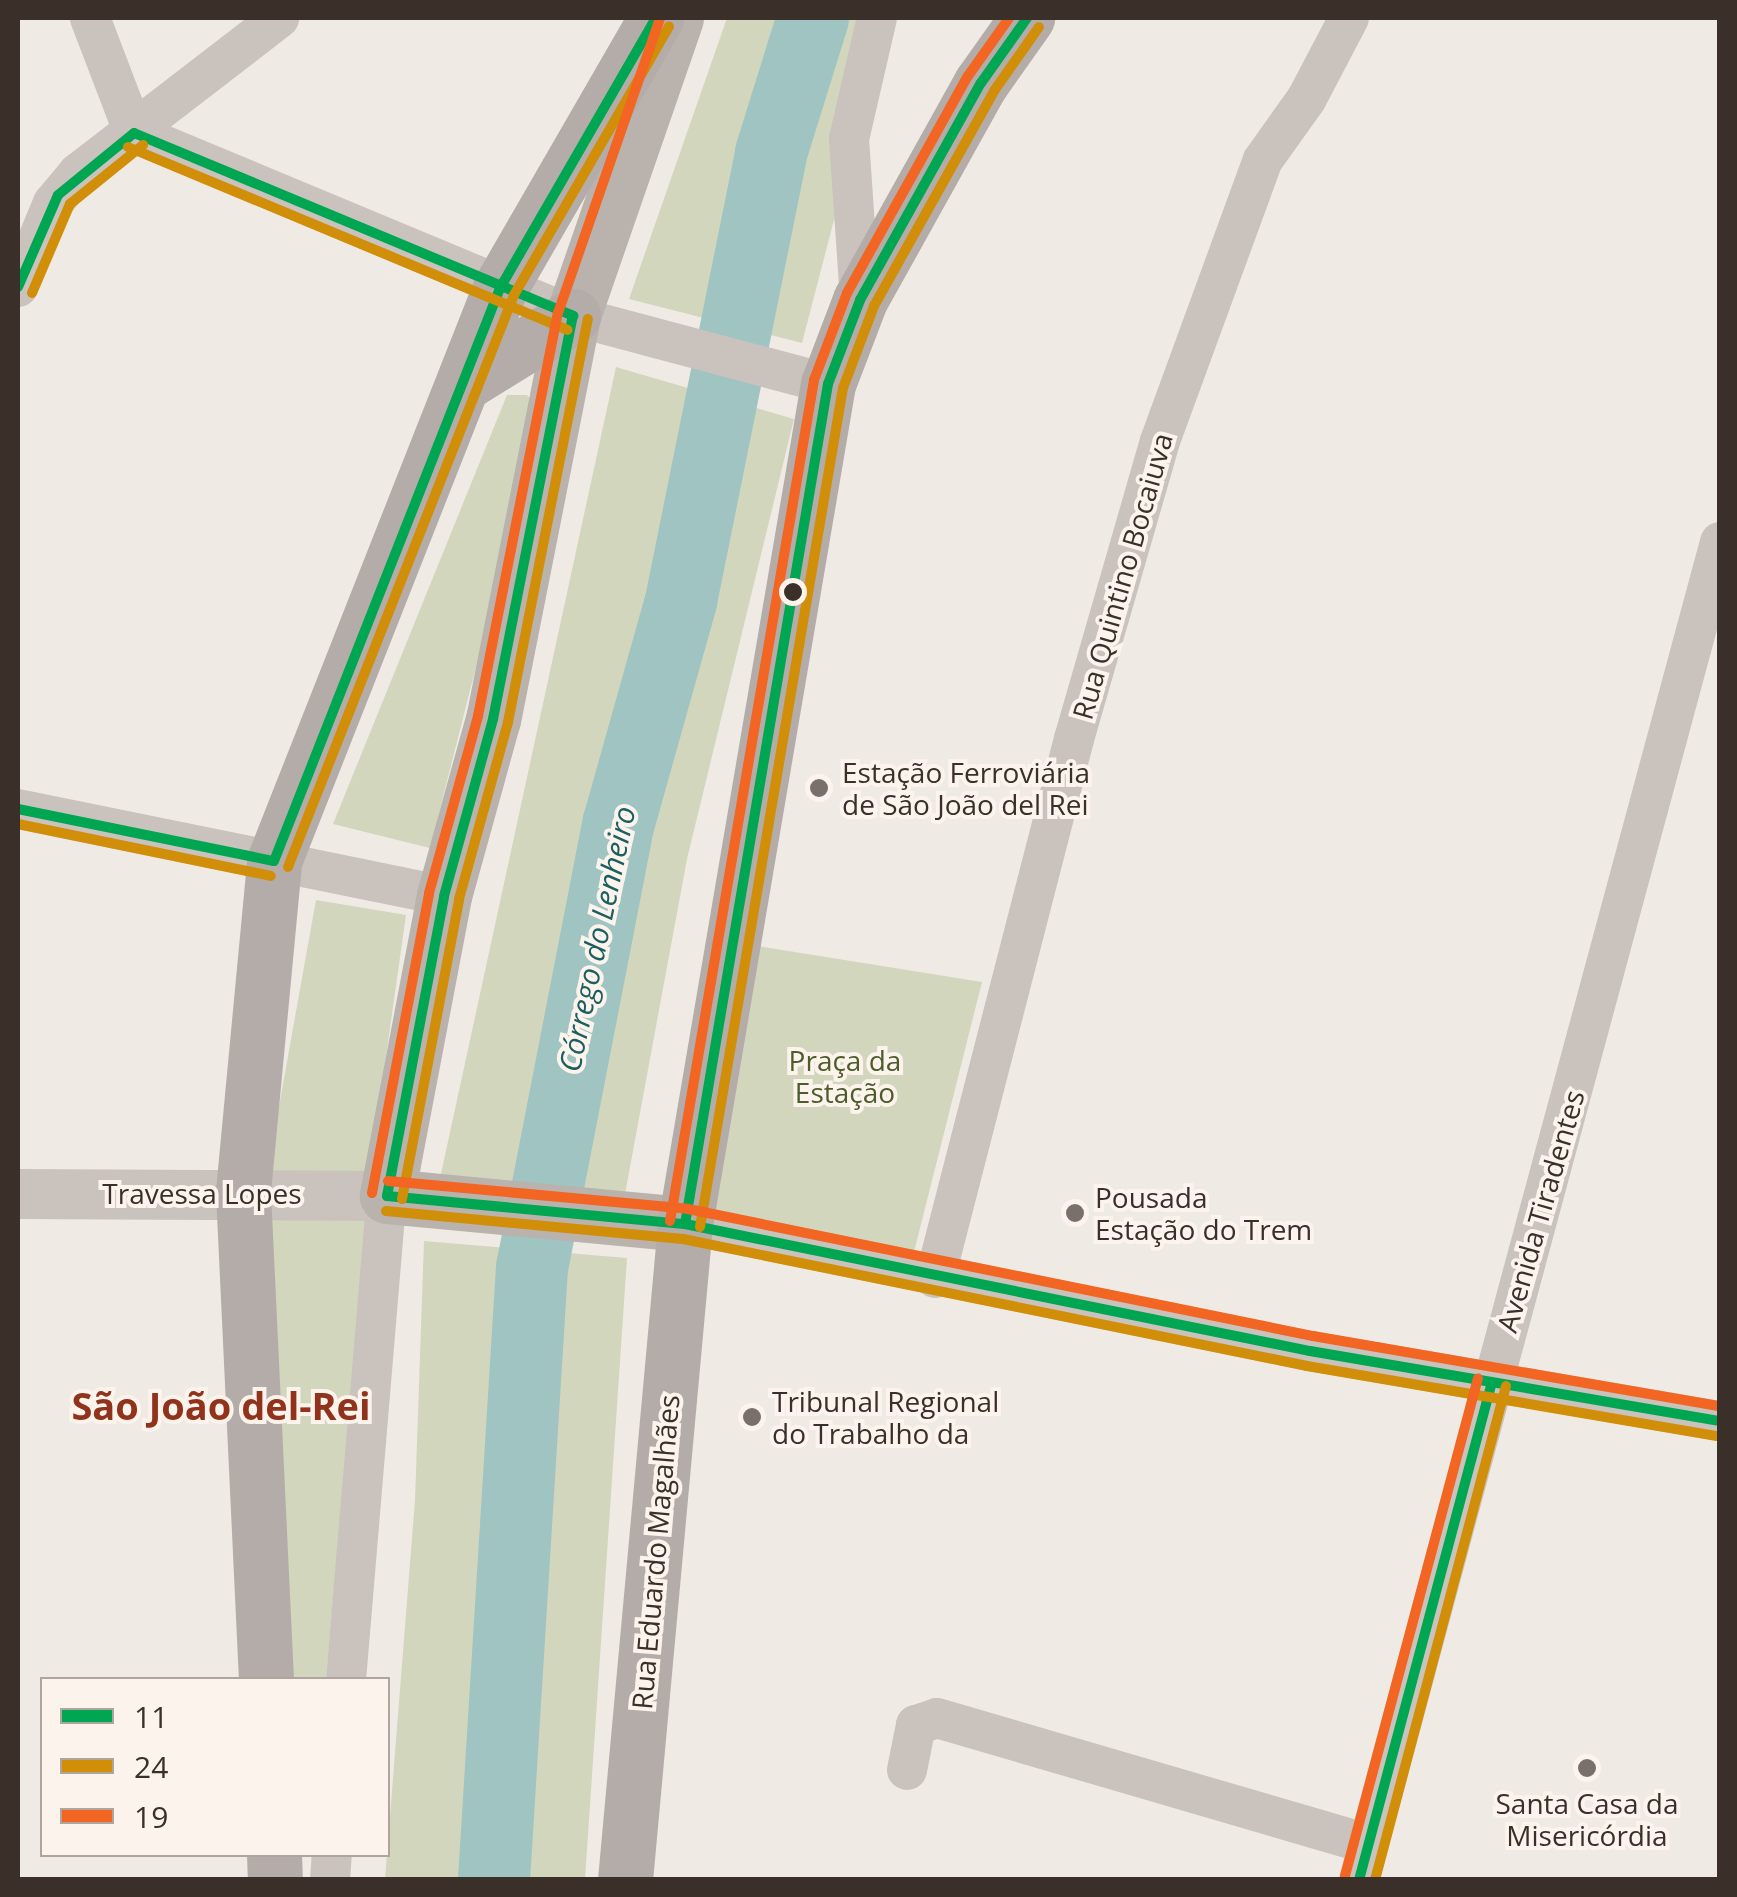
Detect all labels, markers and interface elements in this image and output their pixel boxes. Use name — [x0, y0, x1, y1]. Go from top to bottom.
street label: Rua Quintino Bocaiuva — [1065, 429, 1179, 723]
unlabelled marker — [783, 582, 803, 602]
place label: Estação Ferroviária de São João del Rei — [842, 755, 1090, 821]
marker: Estação Ferroviária de São João del Rei — [806, 775, 832, 801]
water label: Córrego do Lenheiro — [551, 803, 643, 1075]
park label: Praça da Estação — [789, 1043, 901, 1109]
street label: Avenida Tiradentes — [1489, 1086, 1591, 1336]
street label: Travessa Lopes — [102, 1176, 302, 1210]
place label: Pousada Estação do Trem — [1095, 1180, 1312, 1246]
marker: Pousada Estação do Trem — [1064, 1202, 1086, 1224]
district label: São João del-Rei — [71, 1383, 371, 1429]
place label: Tribunal Regional do Trabalho da — [772, 1384, 999, 1450]
street label: Rua Eduardo Magalhães — [625, 1393, 685, 1711]
marker: Tribunal Regional do Trabalho da — [741, 1406, 763, 1428]
legend — [40, 1677, 390, 1857]
text: 11 — [134, 1696, 168, 1737]
text: 24 — [134, 1746, 168, 1787]
marker: Santa Casa da Misericórdia — [1574, 1755, 1600, 1781]
place label: Santa Casa da Misericórdia — [1496, 1786, 1678, 1852]
text: 19 — [134, 1796, 168, 1837]

